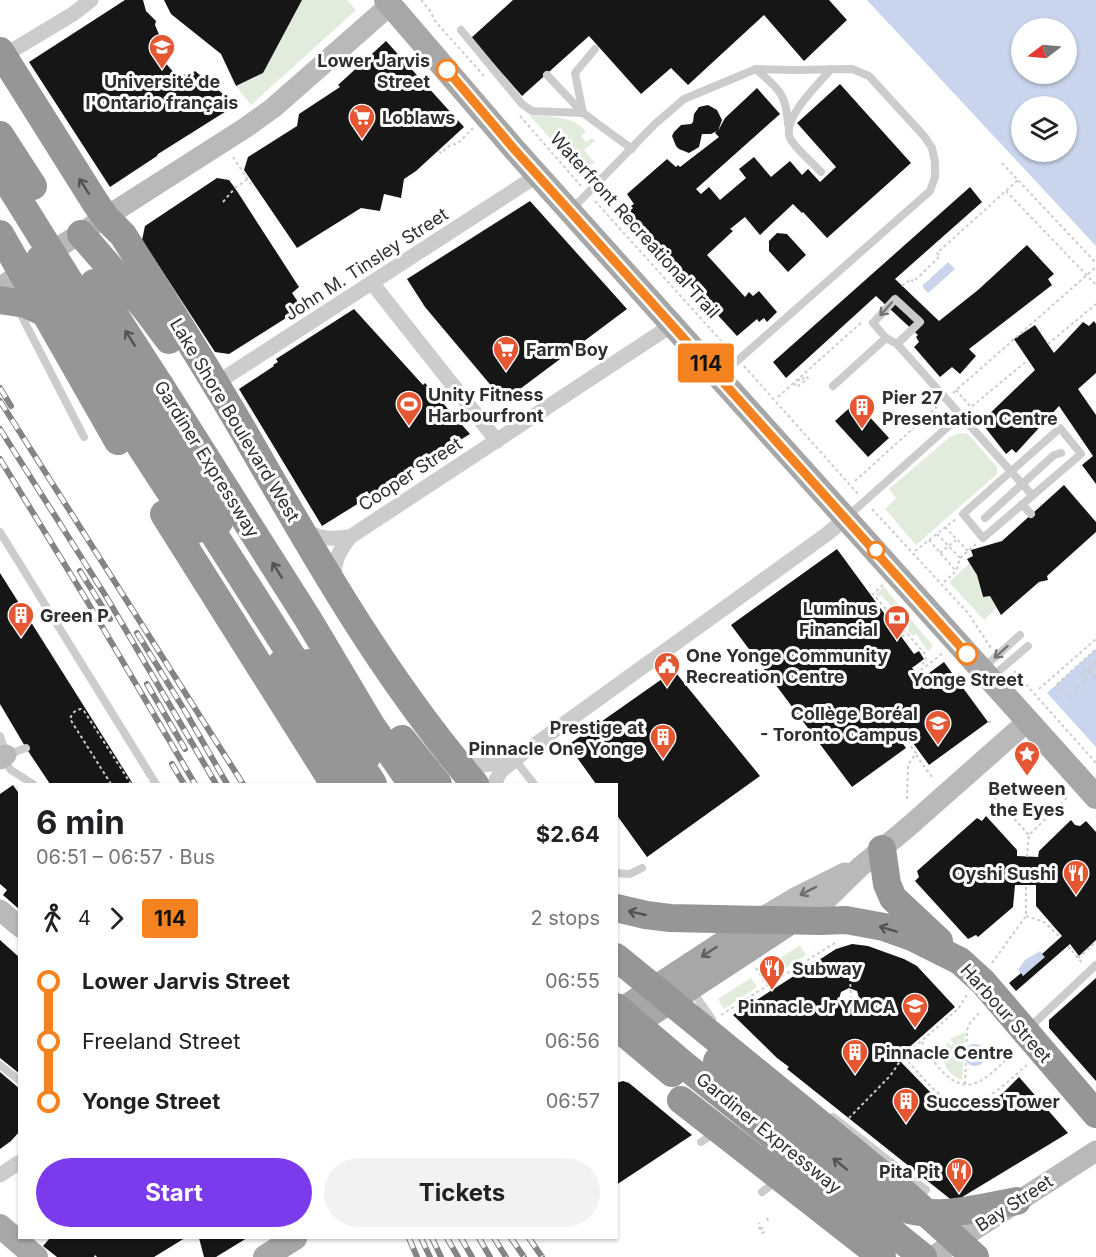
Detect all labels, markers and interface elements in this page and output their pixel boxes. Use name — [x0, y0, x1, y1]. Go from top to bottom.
north arrow — [1011, 18, 1077, 84]
map controls — [1011, 18, 1077, 162]
school or university icon: Université de l'Ontario français — [147, 32, 177, 70]
place label: Lower Jarvis Street — [317, 50, 430, 92]
marker: Lower Jarvis Street — [436, 59, 458, 81]
place label: Université de l'Ontario français — [86, 71, 238, 113]
button: layers — [1011, 96, 1077, 162]
supermarket icon: Loblaws — [347, 102, 377, 140]
place label: Loblaws — [382, 107, 455, 128]
street label: Waterfront Recreational Trail — [546, 128, 724, 322]
one-way arrow — [78, 178, 90, 195]
street label: John M. Tinsley Street — [280, 203, 452, 325]
one-way arrow — [879, 301, 893, 316]
street label: Lake Shore Boulevard West — [166, 315, 304, 526]
one-way arrow — [123, 330, 135, 347]
supermarket icon: Farm Boy — [491, 334, 521, 372]
place label: Farm Boy — [526, 339, 608, 360]
line badge: 114 — [672, 344, 740, 382]
text: 114 — [690, 351, 722, 376]
street label: Gardiner Expressway — [150, 377, 264, 541]
place label: Unity Fitness Harbourfront — [428, 384, 544, 426]
place label: Pier 27 Presentation Centre — [882, 387, 1058, 429]
sports icon: Unity Fitness Harbourfront — [394, 389, 424, 427]
building icon: Pier 27 Presentation Centre — [847, 392, 877, 430]
street label: Cooper Street — [354, 433, 466, 515]
unlabelled marker — [867, 541, 885, 559]
one-way arrow — [271, 562, 283, 579]
place label: Luminus Financial — [799, 598, 878, 640]
building icon: Green P — [6, 600, 36, 638]
bank icon: Luminus Financial — [882, 603, 912, 641]
place label: Green P — [40, 605, 109, 626]
marker: Yonge Street — [956, 643, 978, 665]
place label: One Yonge Community Recreation Centre — [686, 645, 888, 687]
one-way arrow — [993, 645, 1008, 659]
public building icon: One Yonge Community Recreation Centre — [652, 650, 682, 688]
place label: Yonge Street — [910, 669, 1024, 690]
place label: Collège Boréal - Toronto Campus — [760, 703, 918, 745]
school or university icon: Collège Boréal - Toronto Campus — [923, 708, 953, 746]
place label: Prestige at Pinnacle One Yonge — [469, 717, 644, 759]
building icon: Prestige at Pinnacle One Yonge — [648, 722, 678, 760]
place icon: Between the Eyes — [1012, 739, 1042, 777]
place label: Between the Eyes — [988, 778, 1066, 820]
text: 6 min — [36, 802, 125, 842]
text: $2.64 — [536, 821, 600, 847]
text: 06:51 – 06:57 · Bus — [36, 845, 215, 869]
restaurant icon: Oyshi Sushi — [1061, 858, 1091, 896]
place label: Oyshi Sushi — [952, 863, 1056, 884]
one-way arrow — [799, 886, 817, 898]
icon: walk — [36, 902, 69, 935]
icon: forward — [100, 902, 133, 935]
text: 4 — [78, 906, 91, 930]
text: 114 — [154, 906, 186, 931]
text: 2 stops — [530, 906, 600, 930]
one-way arrow — [628, 907, 647, 918]
one-way arrow — [879, 923, 898, 934]
one-way arrow — [701, 946, 718, 958]
restaurant icon: Subway — [757, 953, 787, 991]
place label: Subway — [792, 958, 862, 979]
street label: Harbour Street — [956, 959, 1056, 1067]
text: Lower Jarvis Street — [82, 968, 290, 994]
text: 06:55 — [545, 969, 600, 993]
school or university icon: Pinnacle Jr YMCA — [900, 991, 930, 1029]
place label: Pinnacle Jr YMCA — [738, 996, 896, 1017]
text: Freeland Street — [82, 1028, 240, 1054]
text: 06:56 — [545, 1029, 600, 1053]
building icon: Pinnacle Centre — [840, 1037, 870, 1075]
place label: Pinnacle Centre — [874, 1042, 1014, 1063]
street label: Gardiner Expressway — [692, 1068, 846, 1198]
building icon: Success Tower — [891, 1086, 921, 1124]
text: Yonge Street — [82, 1088, 220, 1114]
text: 06:57 — [546, 1089, 600, 1113]
place label: Success Tower — [926, 1091, 1060, 1112]
restaurant icon: Pita Pit — [944, 1156, 974, 1194]
button: Start — [36, 1158, 312, 1227]
button: Tickets — [324, 1158, 600, 1227]
one-way arrow — [832, 1158, 848, 1171]
place label: Pita Pit — [879, 1161, 940, 1182]
street label: Bay Street — [972, 1170, 1057, 1236]

